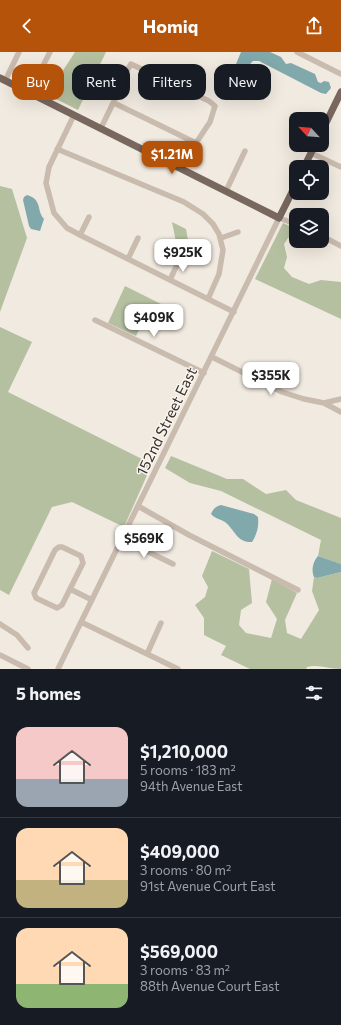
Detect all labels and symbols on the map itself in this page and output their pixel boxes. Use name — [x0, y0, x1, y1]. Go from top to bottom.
north arrow — [289, 112, 329, 152]
pin: $1.21M — [139, 141, 205, 175]
pin: $925K — [155, 239, 211, 273]
pin: $409K — [126, 304, 182, 338]
pin: $355K — [243, 362, 299, 396]
street label: 152nd Street East — [132, 364, 200, 478]
pin: $569K — [116, 525, 172, 559]

